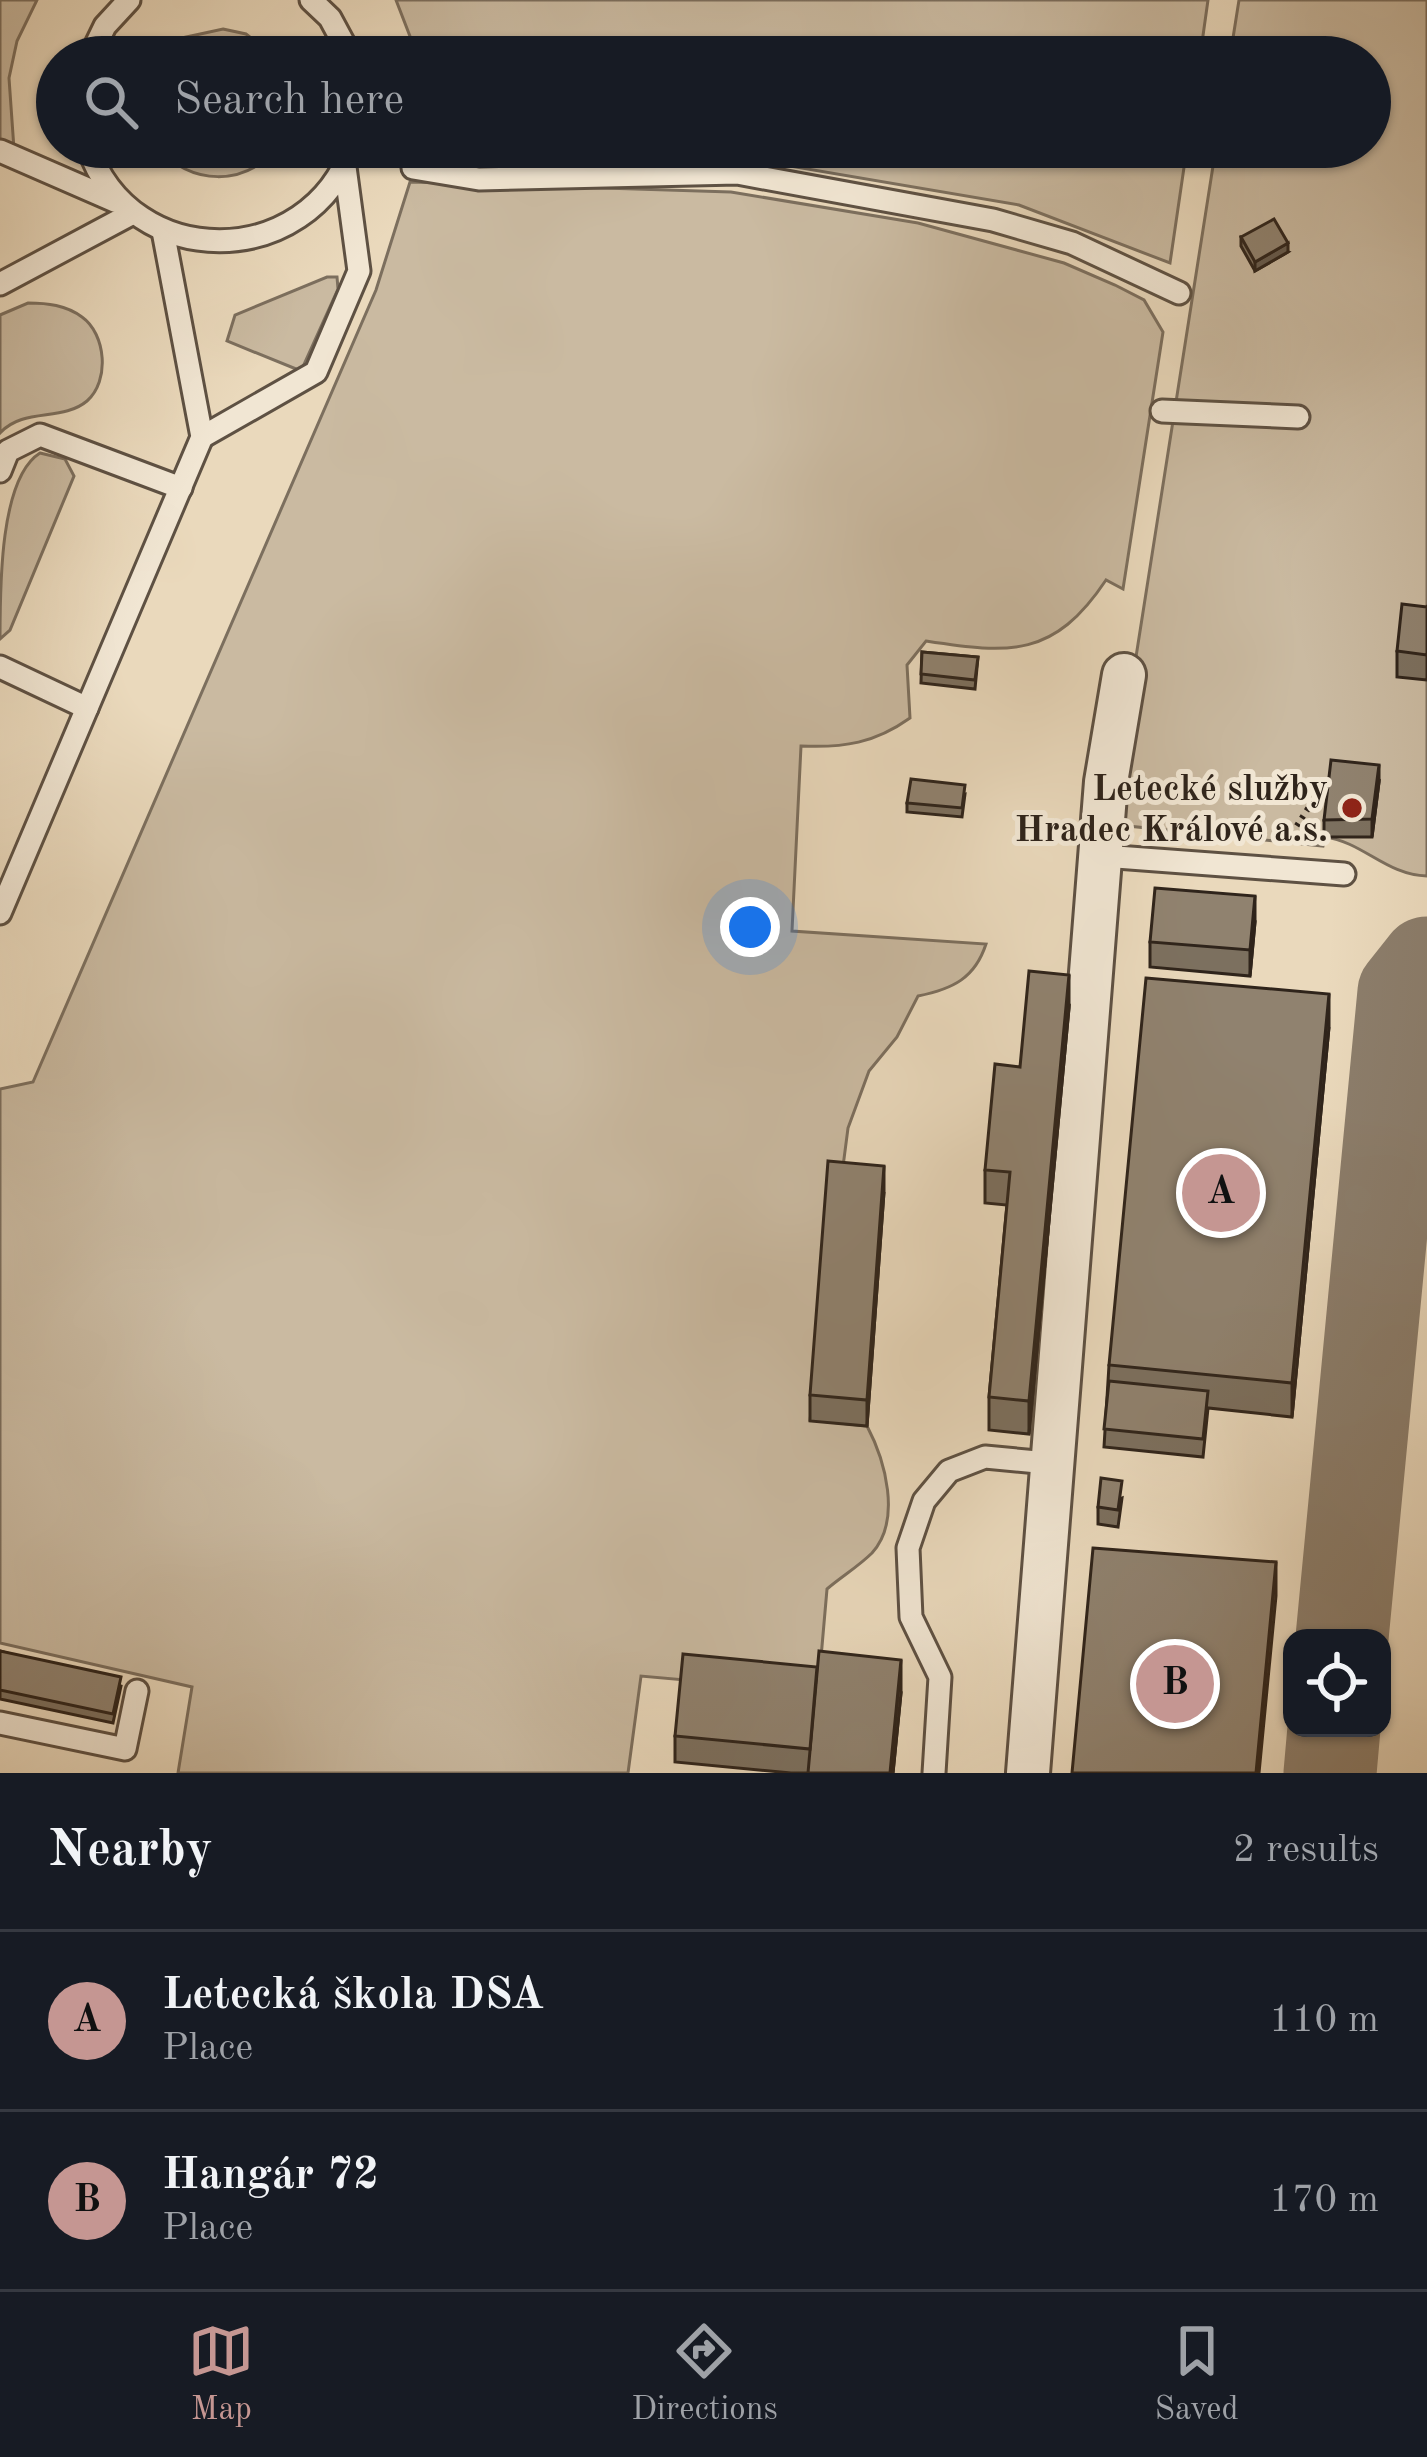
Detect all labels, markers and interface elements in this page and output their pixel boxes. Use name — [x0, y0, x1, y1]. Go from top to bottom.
search box — [36, 36, 1391, 168]
icon: search — [78, 69, 144, 135]
text: Search here — [174, 79, 404, 124]
place label: Letecké služby Hradec Králové a.s. — [1015, 773, 1328, 850]
marker: Letecké služby Hradec Králové a.s. — [1339, 795, 1365, 821]
your location — [720, 897, 780, 957]
pin: A — [1182, 1148, 1260, 1238]
map controls — [1283, 1629, 1391, 1737]
button: locate — [1283, 1629, 1391, 1737]
pin: B — [1136, 1639, 1214, 1729]
text: Nearby — [48, 1826, 213, 1877]
text: 2 results — [1233, 1831, 1379, 1870]
text: Letecká škola DSA — [162, 1974, 544, 2019]
text: A — [72, 2001, 102, 2040]
text: 110 m — [1269, 2001, 1379, 2040]
text: Place — [162, 2029, 253, 2068]
text: Hangár 72 — [162, 2154, 379, 2199]
text: B — [73, 2181, 101, 2220]
text: 170 m — [1269, 2181, 1379, 2220]
text: Place — [162, 2209, 253, 2248]
tab: Map — [188, 2318, 254, 2431]
tab: Directions — [631, 2318, 778, 2431]
tab: Saved — [1155, 2318, 1239, 2431]

